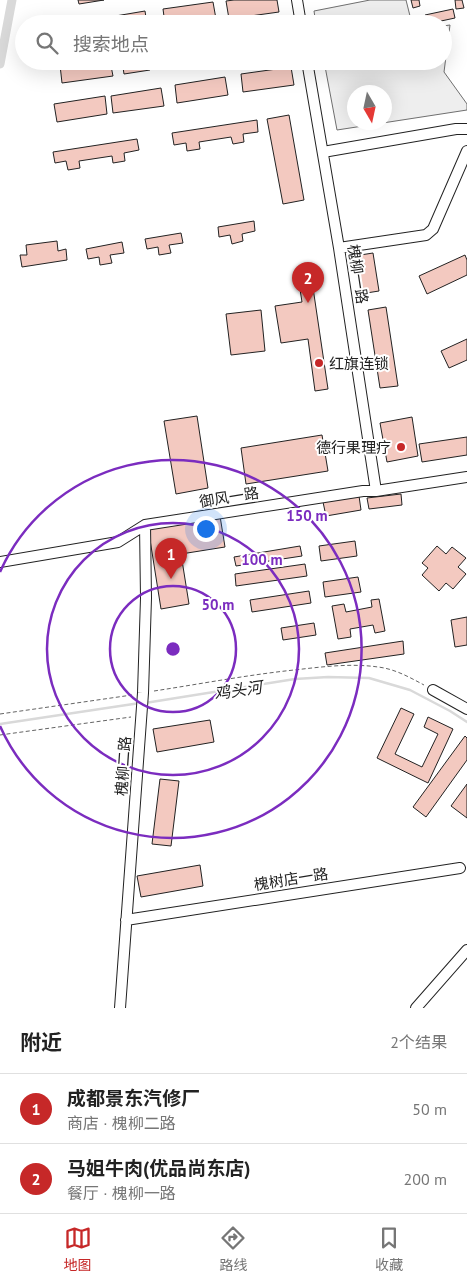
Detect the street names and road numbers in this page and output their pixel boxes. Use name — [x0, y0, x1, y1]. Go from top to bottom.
street label: 槐柳一路 — [344, 243, 372, 305]
street label: 御风一路 — [198, 483, 260, 511]
street label: 槐柳二路 — [111, 735, 135, 797]
street label: 槐树店一路 — [252, 864, 330, 894]

